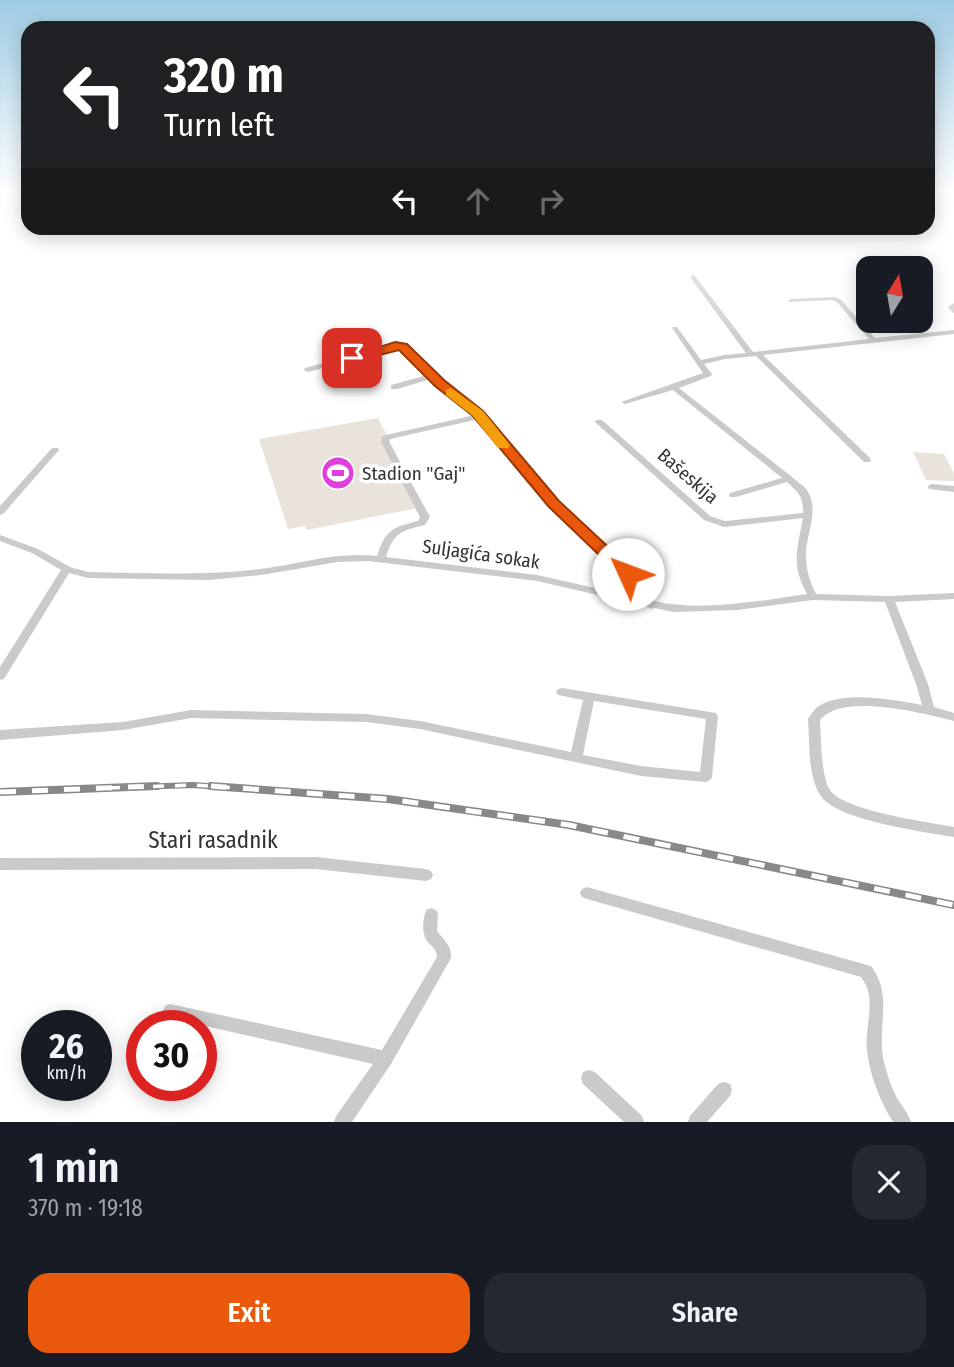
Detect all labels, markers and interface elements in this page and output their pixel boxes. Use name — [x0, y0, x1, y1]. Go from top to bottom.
text: 320 m — [164, 46, 284, 105]
icon: left — [49, 49, 140, 140]
text: Turn left — [164, 106, 274, 144]
icon: left — [386, 182, 424, 220]
icon: ahead — [459, 182, 497, 220]
icon: right — [532, 182, 570, 220]
north arrow — [856, 256, 933, 332]
map controls — [856, 256, 933, 333]
pin — [322, 328, 382, 388]
icon: arrive — [333, 339, 371, 377]
street label: Bašeskija — [653, 443, 723, 509]
sports icon: Stadion "Gaj" — [319, 454, 357, 492]
place label: Stadion "Gaj" — [362, 462, 465, 485]
street label: Suljagića sokak — [421, 534, 541, 574]
position arrow — [591, 537, 665, 611]
street label: Stari rasadnik — [148, 826, 278, 854]
speed limit sign: 30 — [126, 1010, 217, 1101]
text: 26 — [49, 1025, 84, 1067]
text: km/h — [46, 1062, 87, 1084]
text: 1 min — [28, 1143, 119, 1193]
button: close — [852, 1145, 926, 1219]
text: 370 m · 19:18 — [28, 1194, 143, 1222]
button: Exit — [28, 1273, 470, 1353]
button: Share — [484, 1273, 926, 1353]

